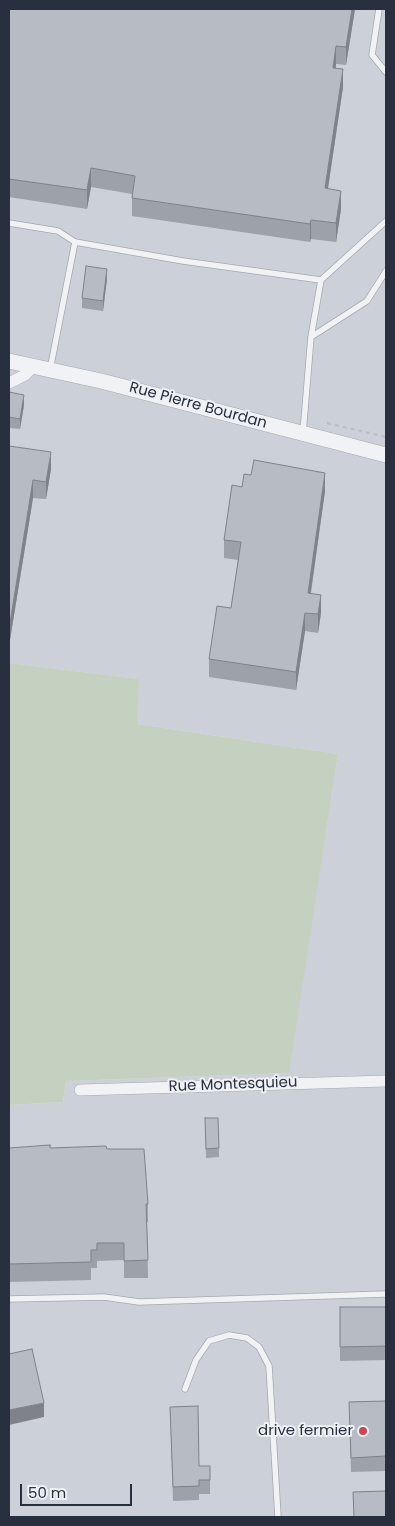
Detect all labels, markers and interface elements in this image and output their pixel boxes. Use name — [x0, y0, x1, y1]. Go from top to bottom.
street label: Rue Pierre Bourdan — [127, 379, 269, 433]
street label: Rue Montesquieu — [168, 1074, 298, 1096]
place label: drive fermier — [258, 1422, 353, 1440]
marker: drive fermier — [357, 1425, 369, 1437]
scale bar — [22, 1474, 135, 1506]
text: 50 m — [28, 1482, 66, 1503]

